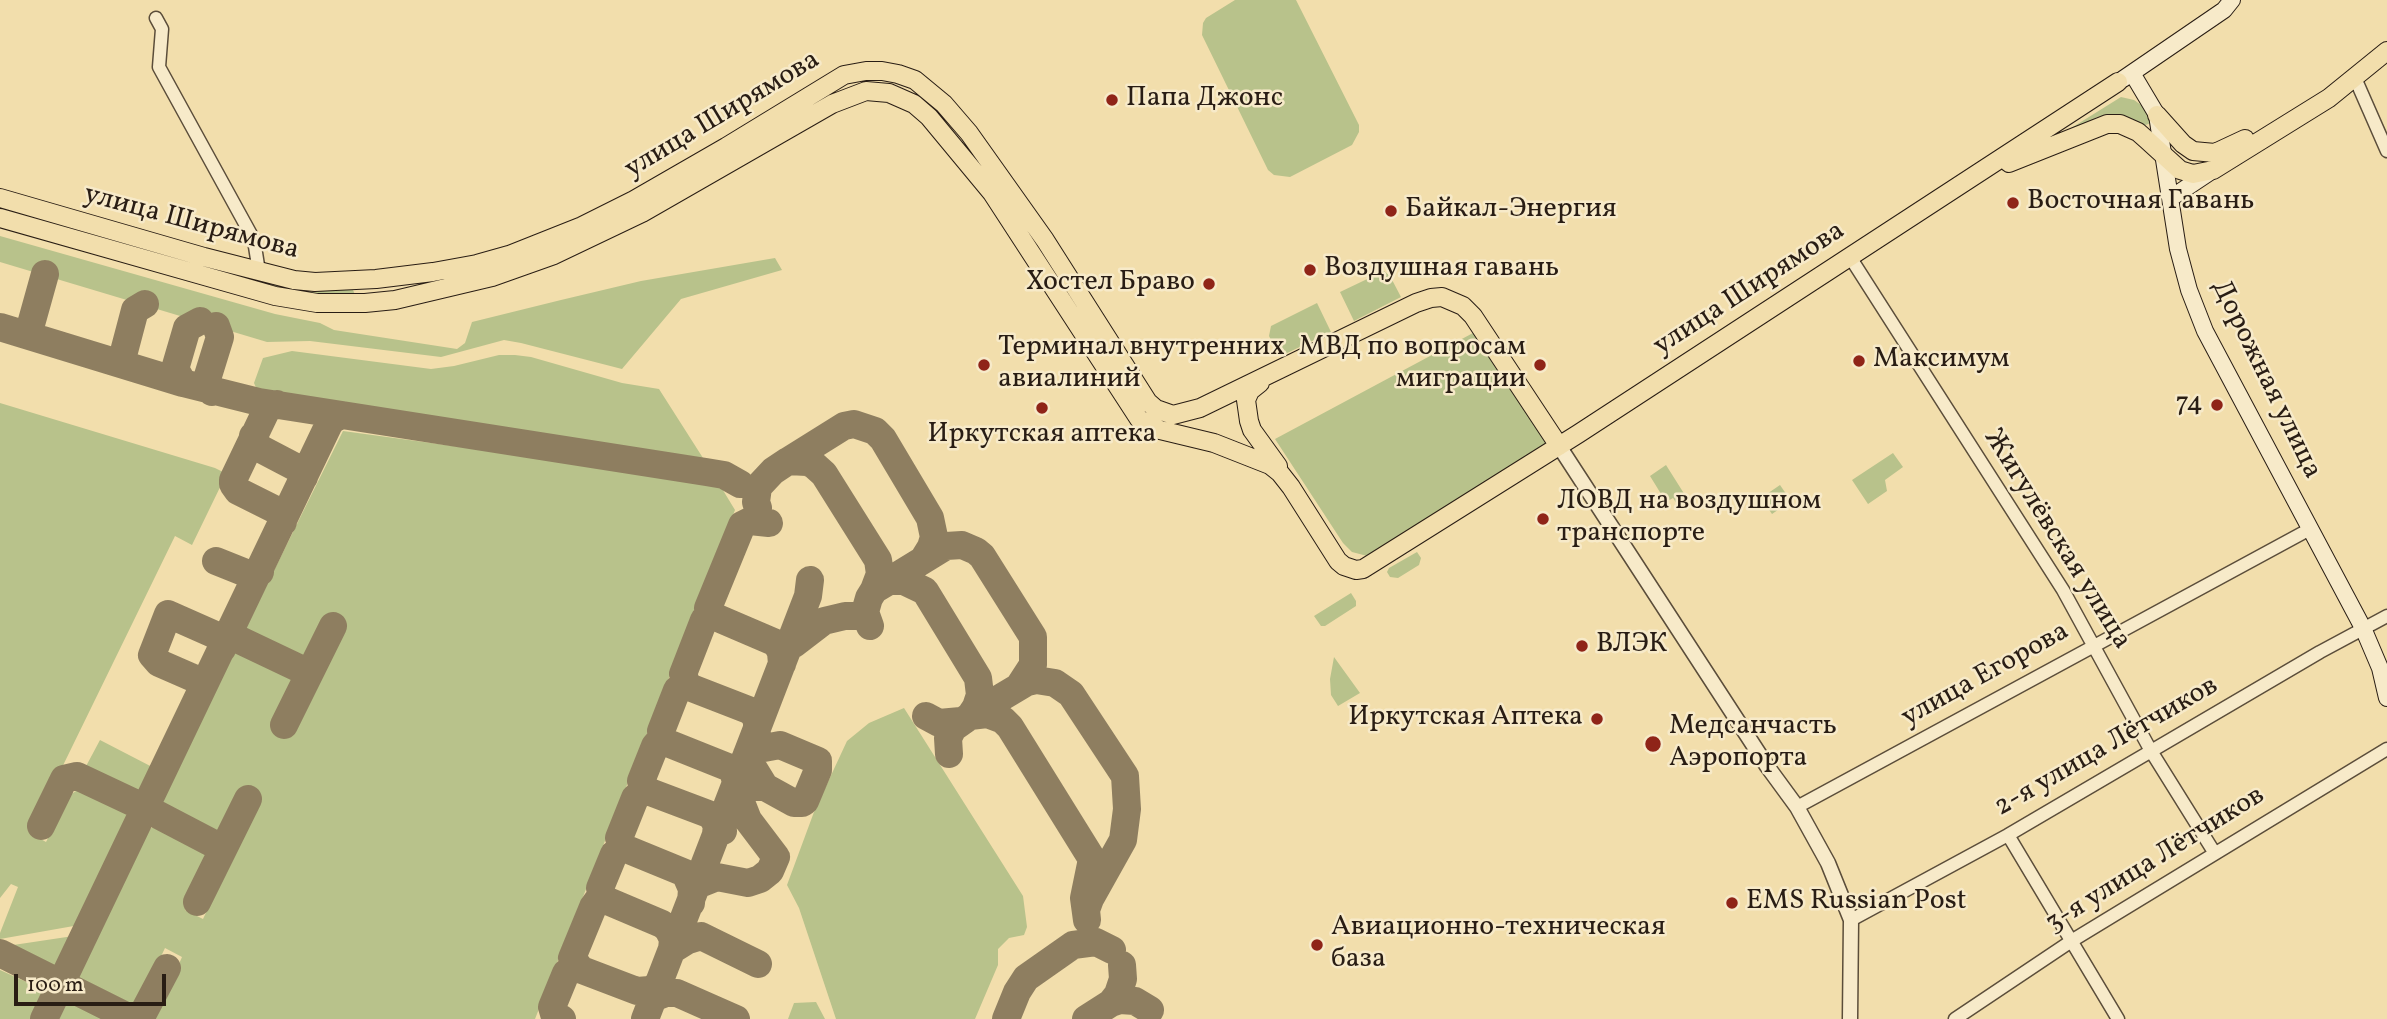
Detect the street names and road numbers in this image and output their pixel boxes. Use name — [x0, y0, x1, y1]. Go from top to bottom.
street label: улица Ширямова — [619, 45, 827, 187]
street label: улица Ширямова — [80, 179, 302, 269]
street label: улица Ширямова — [1648, 216, 1852, 364]
street label: Дорожная улица — [2202, 275, 2328, 485]
street label: Жигулёвская улица — [1975, 424, 2137, 656]
street label: улица Егорова — [1896, 616, 2076, 736]
street label: 2-я улица Лётчиков — [1989, 670, 2225, 826]
street label: 3-я улица Лётчиков — [2040, 780, 2272, 942]

